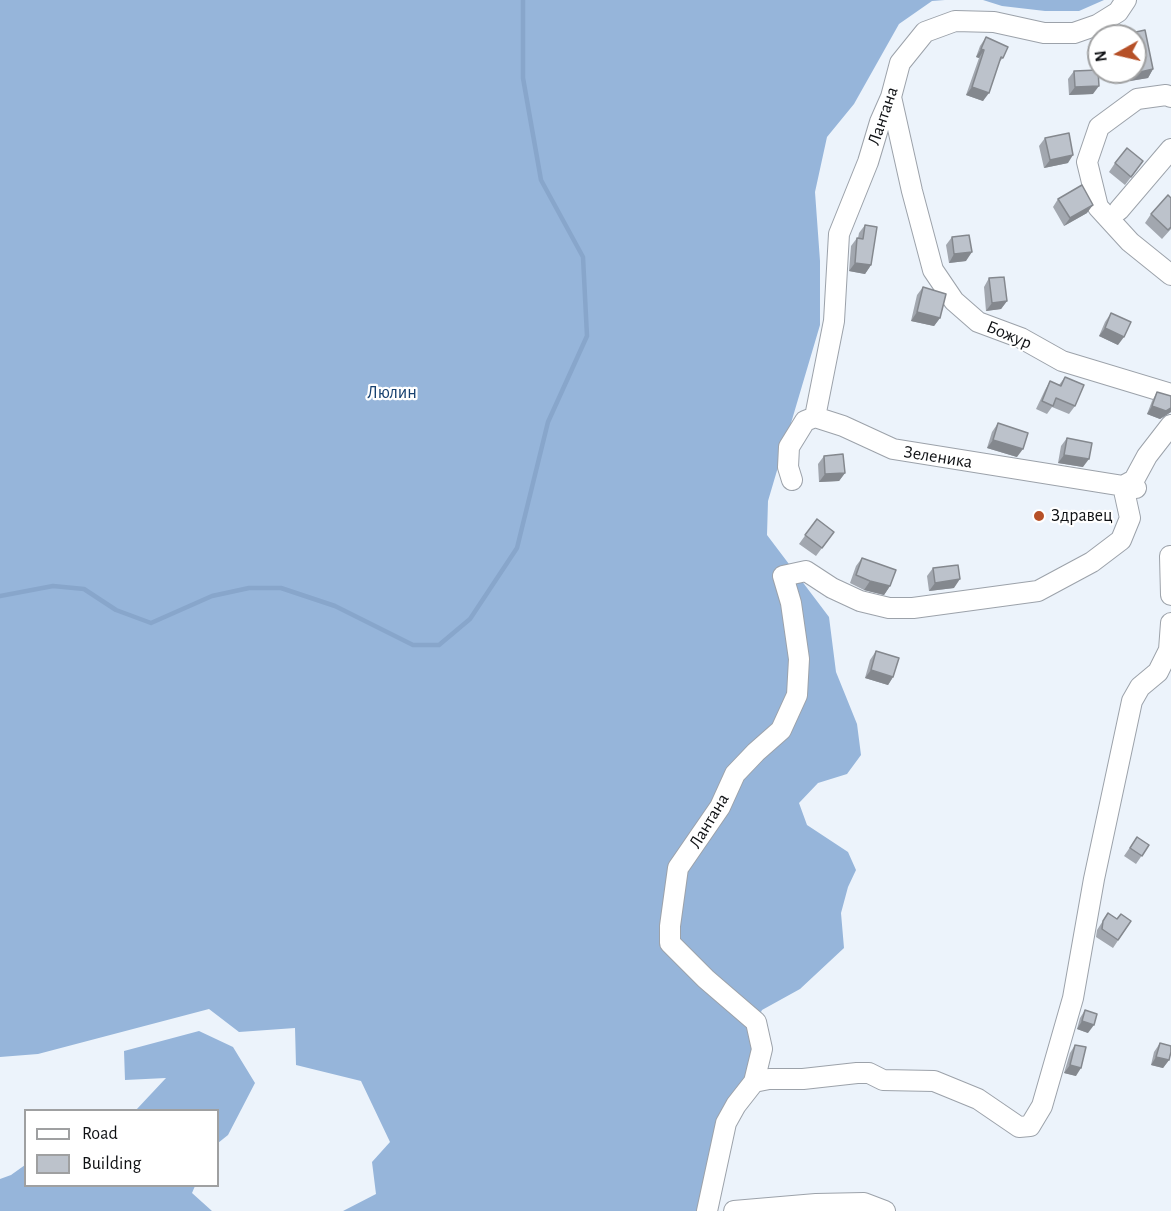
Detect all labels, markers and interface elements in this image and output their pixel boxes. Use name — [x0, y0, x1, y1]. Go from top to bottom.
north arrow — [1087, 24, 1147, 84]
text: N — [1092, 50, 1110, 63]
street label: Лантана — [863, 84, 903, 148]
street label: Божур — [983, 316, 1035, 354]
park label: Люлин — [367, 382, 417, 404]
street label: Зеленика — [902, 441, 974, 473]
place label: Здравец — [1051, 505, 1113, 527]
marker: Здравец — [1032, 509, 1046, 523]
street label: Лантана — [684, 790, 734, 852]
legend — [24, 1109, 219, 1187]
text: Road — [82, 1125, 118, 1143]
text: Building — [82, 1155, 141, 1173]

